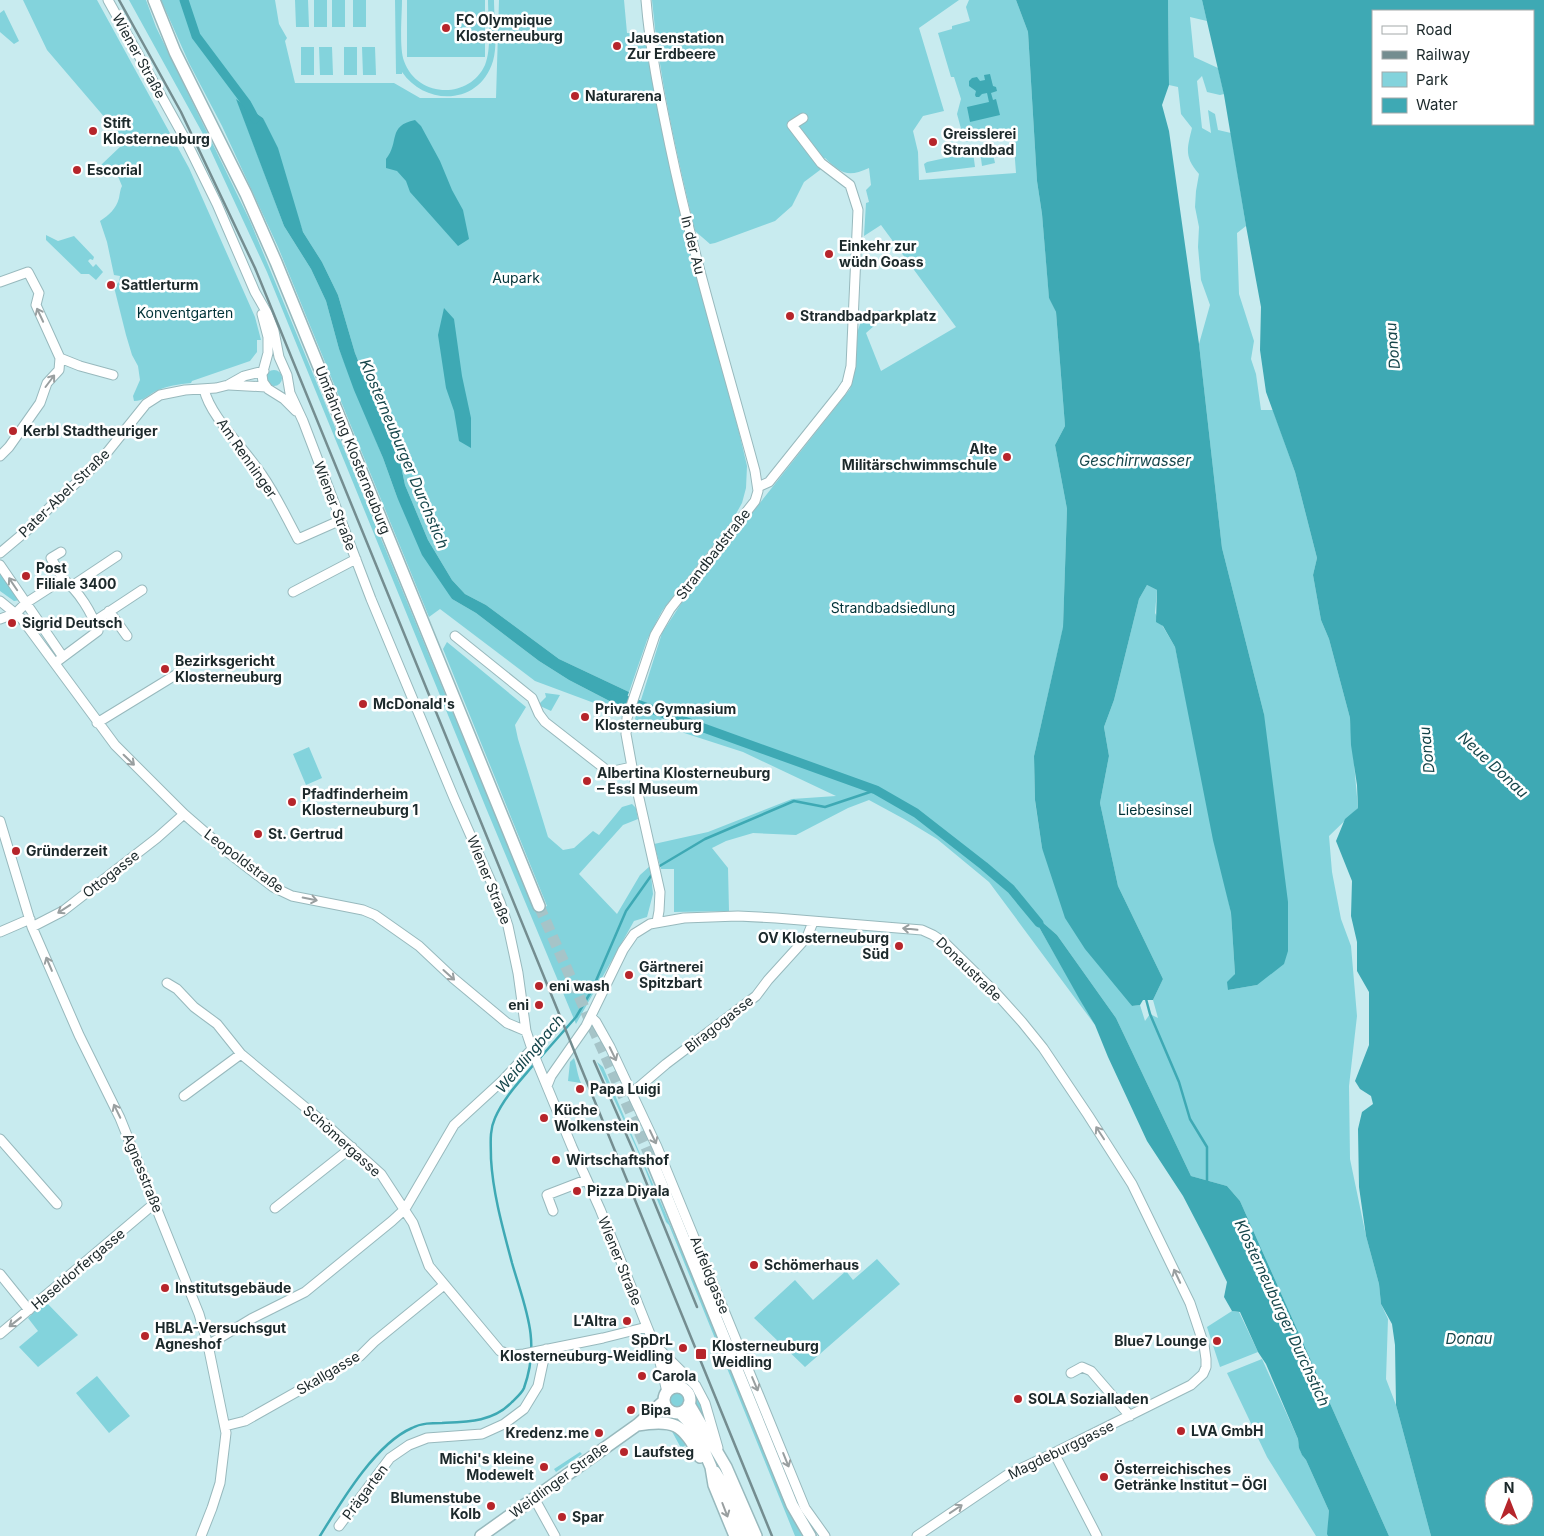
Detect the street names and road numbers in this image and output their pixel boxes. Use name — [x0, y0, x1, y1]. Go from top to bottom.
street label: Wiener Straße — [109, 10, 170, 101]
street label: In der Au — [678, 214, 709, 276]
street label: Umfahrung Klosterneuburg — [312, 363, 395, 536]
street label: Am Renninger — [214, 415, 281, 501]
street label: Pater-Abel-Straße — [15, 445, 113, 540]
street label: Wiener Straße — [311, 459, 360, 553]
street label: Strandbadstraße — [672, 505, 753, 602]
street label: Leopoldstraße — [201, 825, 287, 896]
street label: Wiener Straße — [464, 833, 515, 927]
street label: Ottogasse — [79, 846, 142, 901]
street label: Donaustraße — [933, 933, 1006, 1004]
street label: Biragogasse — [681, 992, 756, 1056]
street label: Schömergasse — [300, 1101, 385, 1180]
street label: Agnesstraße — [120, 1131, 167, 1215]
street label: Wiener Straße — [595, 1214, 646, 1308]
street label: Haseldorfergasse — [27, 1224, 128, 1313]
street label: Aufeldgasse — [687, 1234, 734, 1316]
street label: Skallgasse — [293, 1347, 362, 1398]
street label: Magdeburggasse — [1005, 1417, 1117, 1483]
street label: Weidlinger Straße — [506, 1438, 611, 1521]
street label: Prägarten — [338, 1461, 391, 1523]

